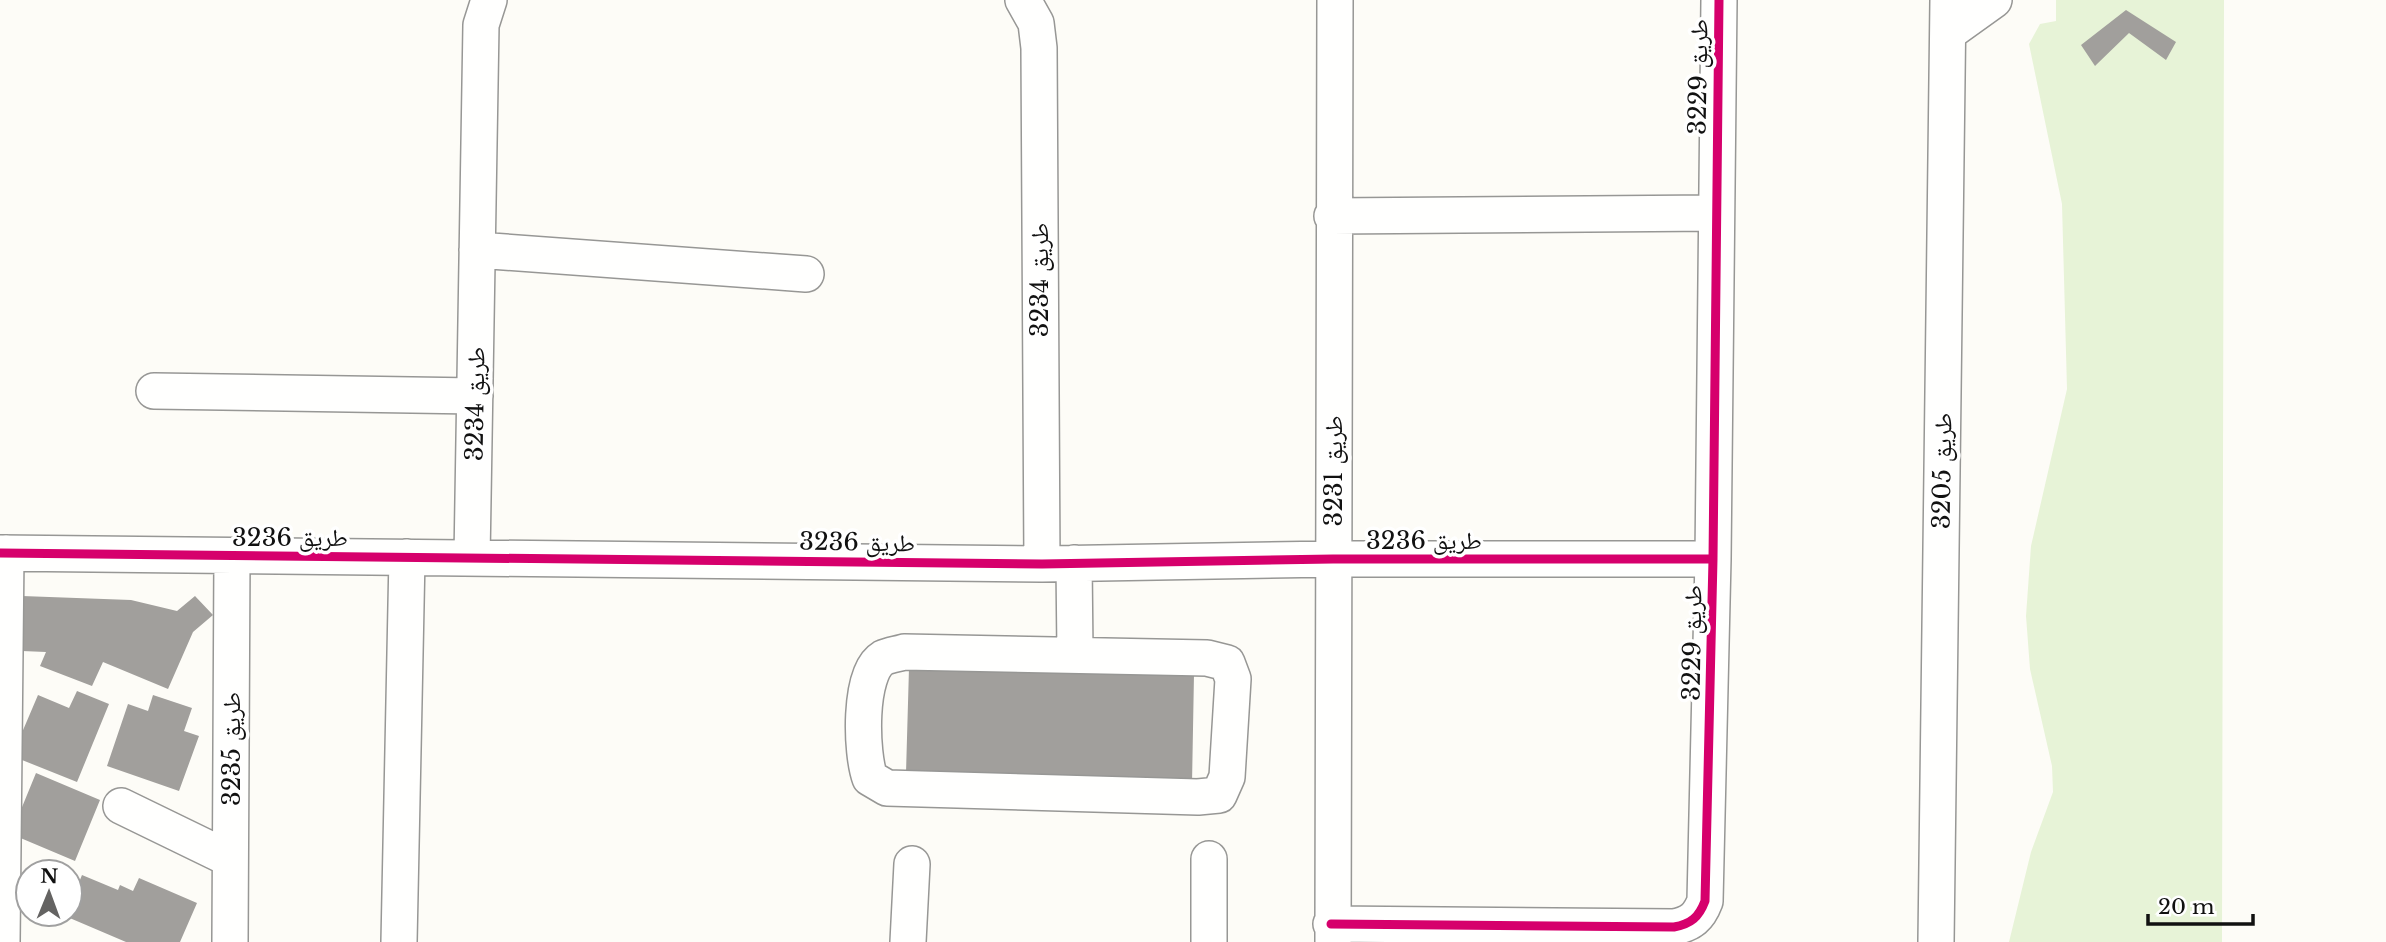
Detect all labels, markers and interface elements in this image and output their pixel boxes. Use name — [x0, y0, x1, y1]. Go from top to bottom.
street label: طريق 3229 — [1682, 19, 1714, 135]
street label: طريق 3234 — [1025, 223, 1054, 337]
street label: طريق 3234 — [460, 347, 490, 461]
street label: طريق 3205 — [1926, 413, 1958, 529]
street label: طريق 3231 — [1319, 415, 1348, 527]
street label: طريق 3236 — [232, 523, 348, 552]
street label: طريق 3236 — [799, 526, 915, 558]
street label: طريق 3236 — [1366, 526, 1482, 555]
street label: طريق 3229 — [1676, 585, 1708, 701]
street label: طريق 3235 — [217, 692, 246, 806]
north arrow — [14, 858, 84, 928]
text: N — [40, 865, 59, 888]
scale bar — [2148, 883, 2253, 927]
text: 20 m — [2158, 894, 2215, 920]

